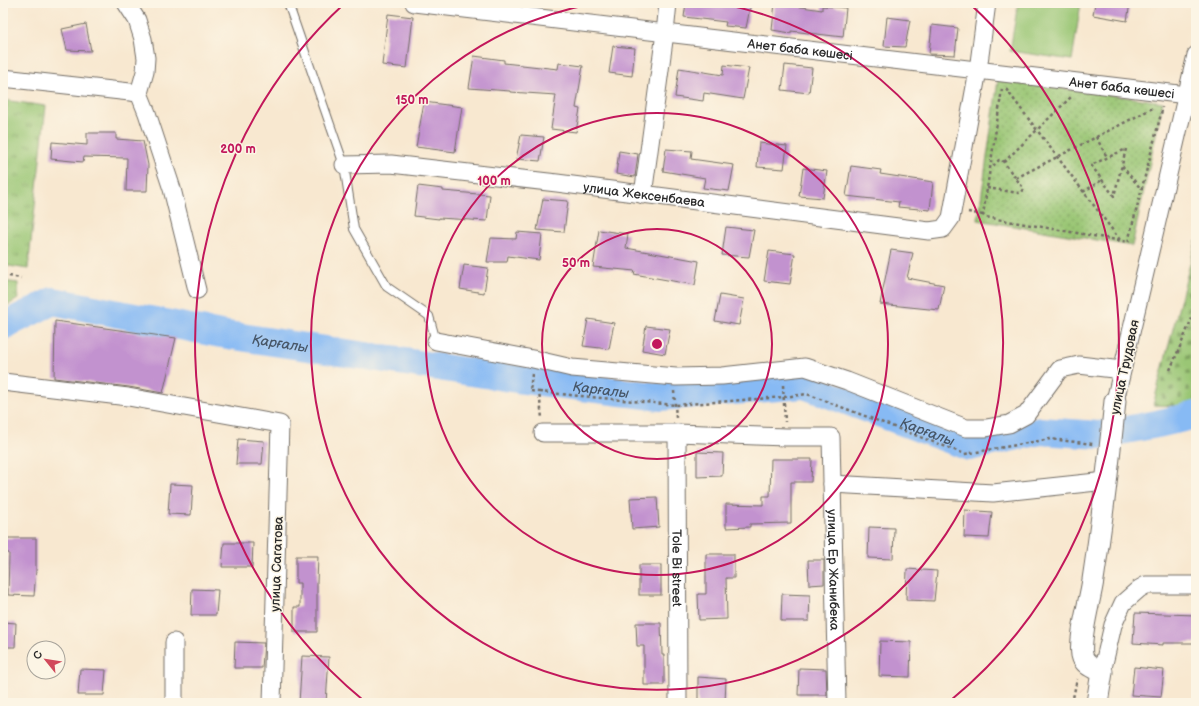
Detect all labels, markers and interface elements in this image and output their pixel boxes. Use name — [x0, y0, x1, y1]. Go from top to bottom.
street label: Анет баба көшесі — [746, 36, 854, 64]
street label: Анет баба көшесі — [1067, 74, 1175, 102]
text: 150 m — [396, 93, 428, 108]
text: 200 m — [220, 142, 256, 157]
text: 100 m — [477, 174, 511, 189]
street label: улица Жексенбаева — [582, 179, 706, 211]
text: 50 m — [562, 256, 590, 271]
street label: улица Трудовая — [1107, 318, 1143, 416]
water label: Қарғалы — [251, 331, 309, 356]
centre of rings — [650, 337, 664, 351]
water label: Қарғалы — [572, 378, 630, 402]
water label: Қарғалы — [898, 414, 957, 450]
street label: улица Ер Жанибека — [824, 509, 842, 631]
street label: улица Сагатова — [267, 516, 287, 612]
street label: Tole Bi street — [668, 529, 685, 607]
north arrow — [26, 640, 66, 680]
text: С — [30, 648, 45, 662]

